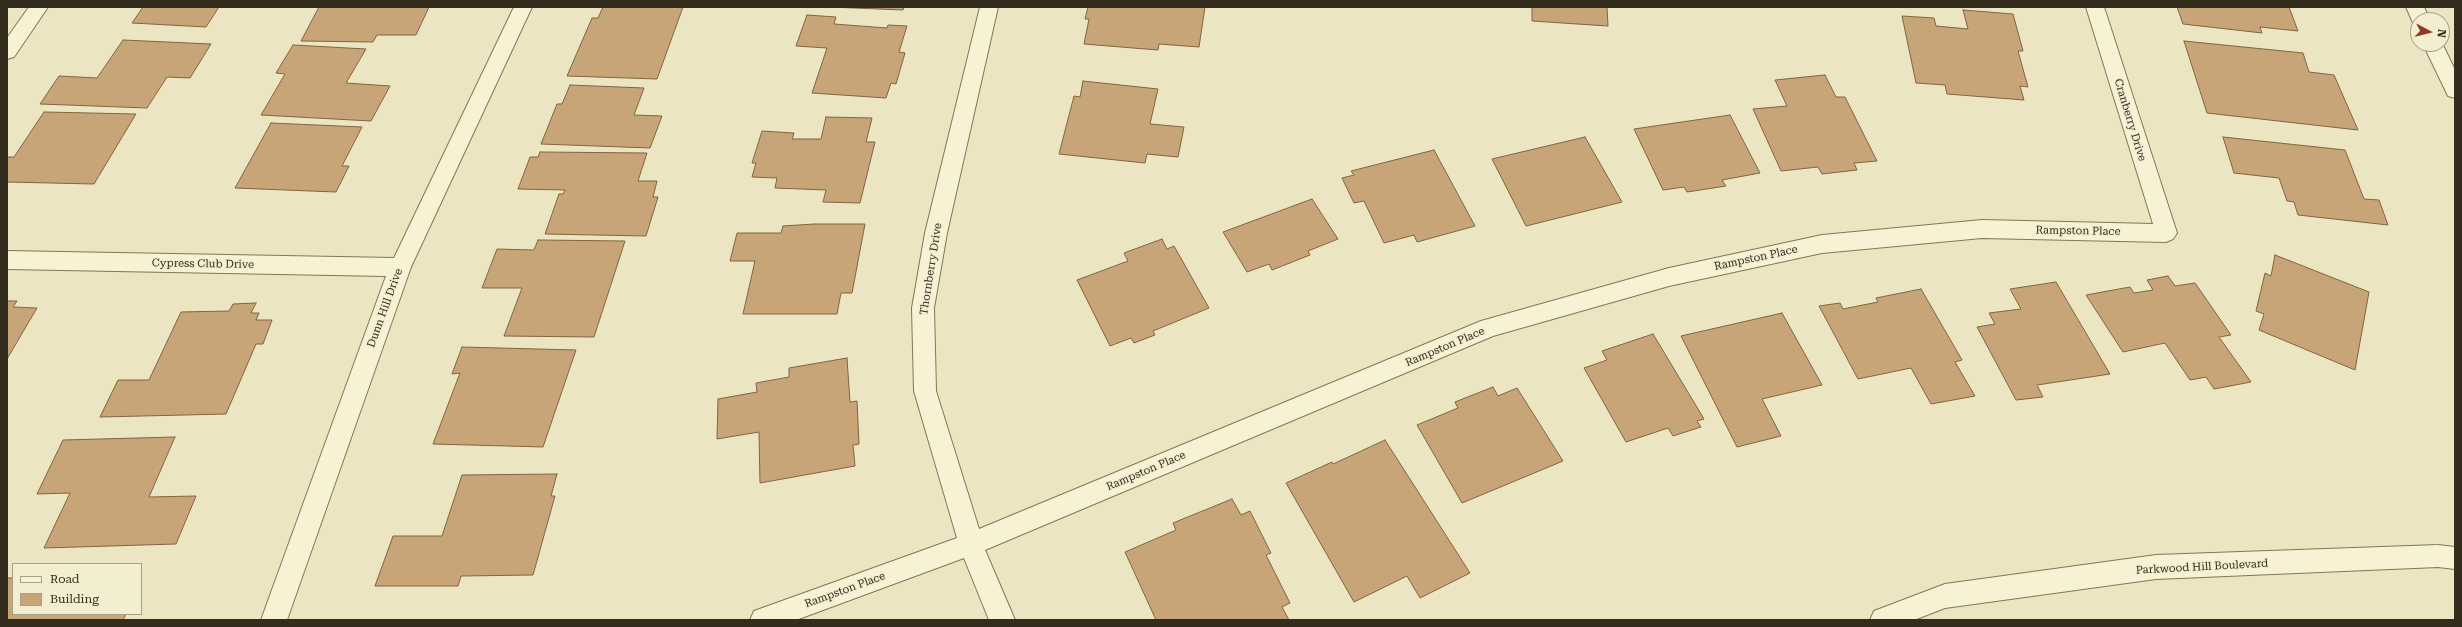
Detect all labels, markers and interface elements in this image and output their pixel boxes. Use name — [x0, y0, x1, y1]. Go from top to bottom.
north arrow — [2410, 12, 2450, 52]
text: N — [2434, 28, 2448, 38]
street label: Cranberry Drive — [2111, 77, 2149, 163]
street label: Thornberry Drive — [917, 222, 945, 316]
street label: Rampston Place — [2035, 224, 2121, 238]
street label: Rampston Place — [1713, 243, 1799, 273]
street label: Cypress Club Drive — [152, 257, 254, 271]
street label: Dunn Hill Drive — [365, 267, 405, 349]
street label: Rampston Place — [1403, 324, 1487, 370]
street label: Rampston Place — [1104, 448, 1188, 494]
street label: Parkwood Hill Boulevard — [2135, 557, 2269, 577]
legend — [12, 563, 142, 615]
street label: Rampston Place — [803, 569, 887, 611]
text: Road — [50, 572, 79, 586]
text: Building — [50, 592, 99, 606]

